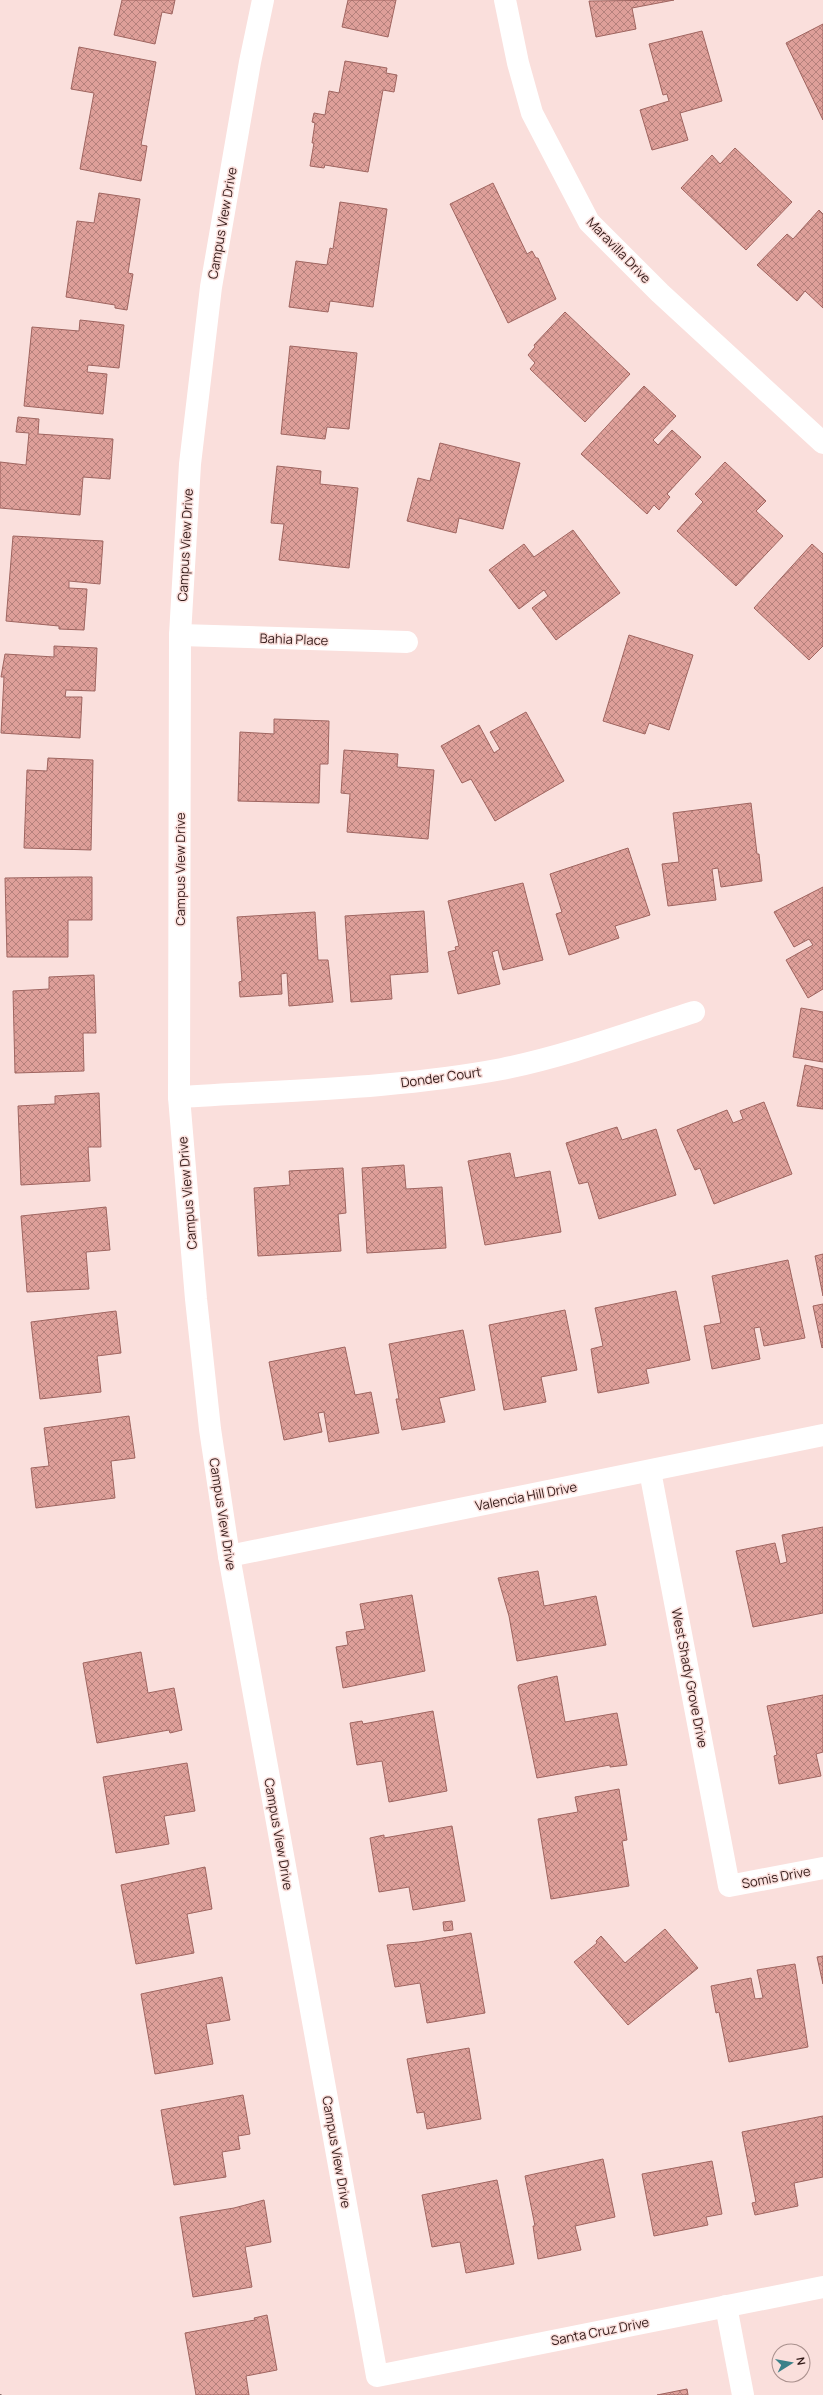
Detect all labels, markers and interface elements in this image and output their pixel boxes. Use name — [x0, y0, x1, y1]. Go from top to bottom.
street label: Campus View Drive — [203, 165, 241, 280]
street label: Maravilla Drive — [583, 213, 655, 287]
street label: Campus View Drive — [173, 488, 197, 602]
street label: Bahia Place — [259, 629, 329, 649]
street label: Campus View Drive — [171, 812, 189, 926]
street label: Donder Court — [399, 1062, 483, 1092]
street label: Campus View Drive — [173, 1135, 201, 1250]
street label: Campus View Drive — [205, 1457, 241, 1572]
street label: Valencia Hill Drive — [473, 1477, 579, 1515]
street label: West Shady Grove Drive — [668, 1607, 712, 1750]
street label: Campus View Drive — [260, 1777, 298, 1892]
street label: Somis Drive — [740, 1861, 812, 1892]
street label: Campus View Drive — [318, 2095, 356, 2210]
street label: Santa Cruz Drive — [549, 2313, 651, 2349]
north arrow — [771, 2343, 811, 2383]
text: N — [793, 2356, 809, 2366]

